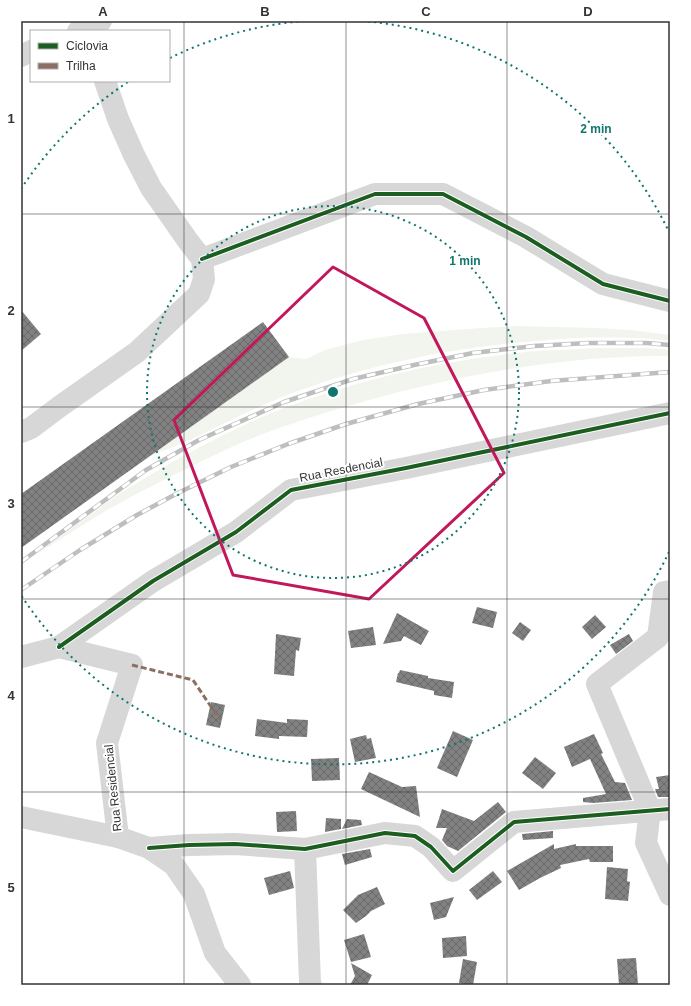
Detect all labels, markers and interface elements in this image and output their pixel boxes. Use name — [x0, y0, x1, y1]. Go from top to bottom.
text: A — [98, 4, 108, 19]
text: B — [260, 4, 270, 19]
text: C — [421, 4, 431, 19]
text: D — [583, 4, 593, 19]
legend — [30, 30, 170, 82]
text: Ciclovia — [66, 39, 108, 53]
text: Trilha — [66, 59, 96, 73]
text: 1 — [7, 111, 15, 126]
text: 2 min — [580, 122, 612, 136]
text: 1 min — [449, 254, 481, 268]
text: 2 — [7, 303, 15, 318]
centre of rings — [326, 385, 340, 399]
street label: Rua Resdencial — [298, 455, 384, 485]
text: 3 — [7, 496, 15, 511]
text: 4 — [7, 688, 15, 703]
street label: Rua Residencial — [101, 744, 125, 832]
text: 5 — [7, 880, 15, 895]

